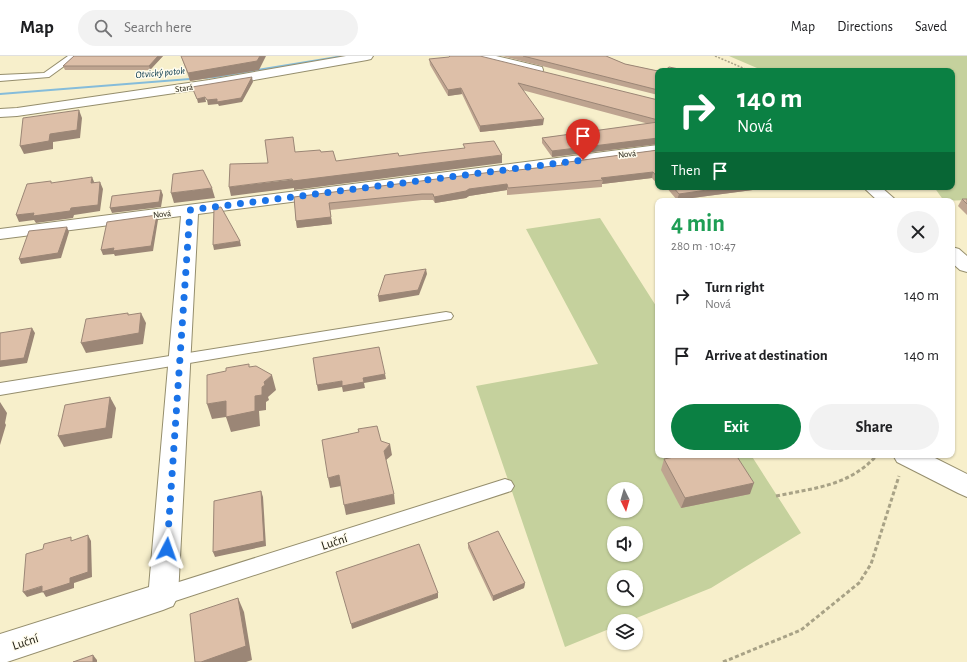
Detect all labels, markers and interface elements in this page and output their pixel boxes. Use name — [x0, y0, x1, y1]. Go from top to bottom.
search box — [78, 10, 358, 46]
icon: search — [92, 17, 114, 39]
text: Map — [20, 18, 54, 37]
text: Search here — [124, 20, 192, 35]
text: Map — [791, 20, 815, 34]
text: Directions — [837, 20, 893, 34]
text: Saved — [915, 20, 947, 34]
water label: Otvický potok — [135, 66, 186, 81]
street label: Stará — [174, 83, 194, 94]
icon: right — [671, 84, 723, 136]
text: 140 m — [737, 85, 803, 113]
text: Nová — [737, 118, 773, 136]
pin — [566, 119, 600, 160]
icon: arrive — [572, 125, 594, 147]
street label: Nová — [618, 149, 637, 160]
icon: arrive — [709, 160, 731, 182]
text: Then — [671, 163, 701, 178]
street label: Nová — [153, 209, 172, 220]
button: close — [897, 211, 939, 253]
text: 4 min — [671, 212, 725, 236]
text: 280 m · 10:47 — [671, 240, 736, 253]
text: Turn right — [705, 280, 764, 295]
icon: right — [671, 285, 693, 307]
text: 140 m — [904, 288, 939, 303]
text: Nová — [705, 298, 731, 311]
icon: arrive — [671, 345, 693, 367]
text: Arrive at destination — [705, 348, 828, 363]
text: 140 m — [904, 348, 939, 363]
button: Exit — [671, 404, 801, 450]
button: Share — [809, 404, 939, 450]
north arrow — [607, 482, 643, 518]
map controls — [607, 482, 643, 650]
button: sound — [607, 526, 643, 562]
position arrow — [146, 528, 188, 570]
street label: Luční — [320, 532, 350, 553]
button: search — [607, 570, 643, 606]
button: layers — [607, 614, 643, 650]
street label: Luční — [11, 632, 41, 653]

